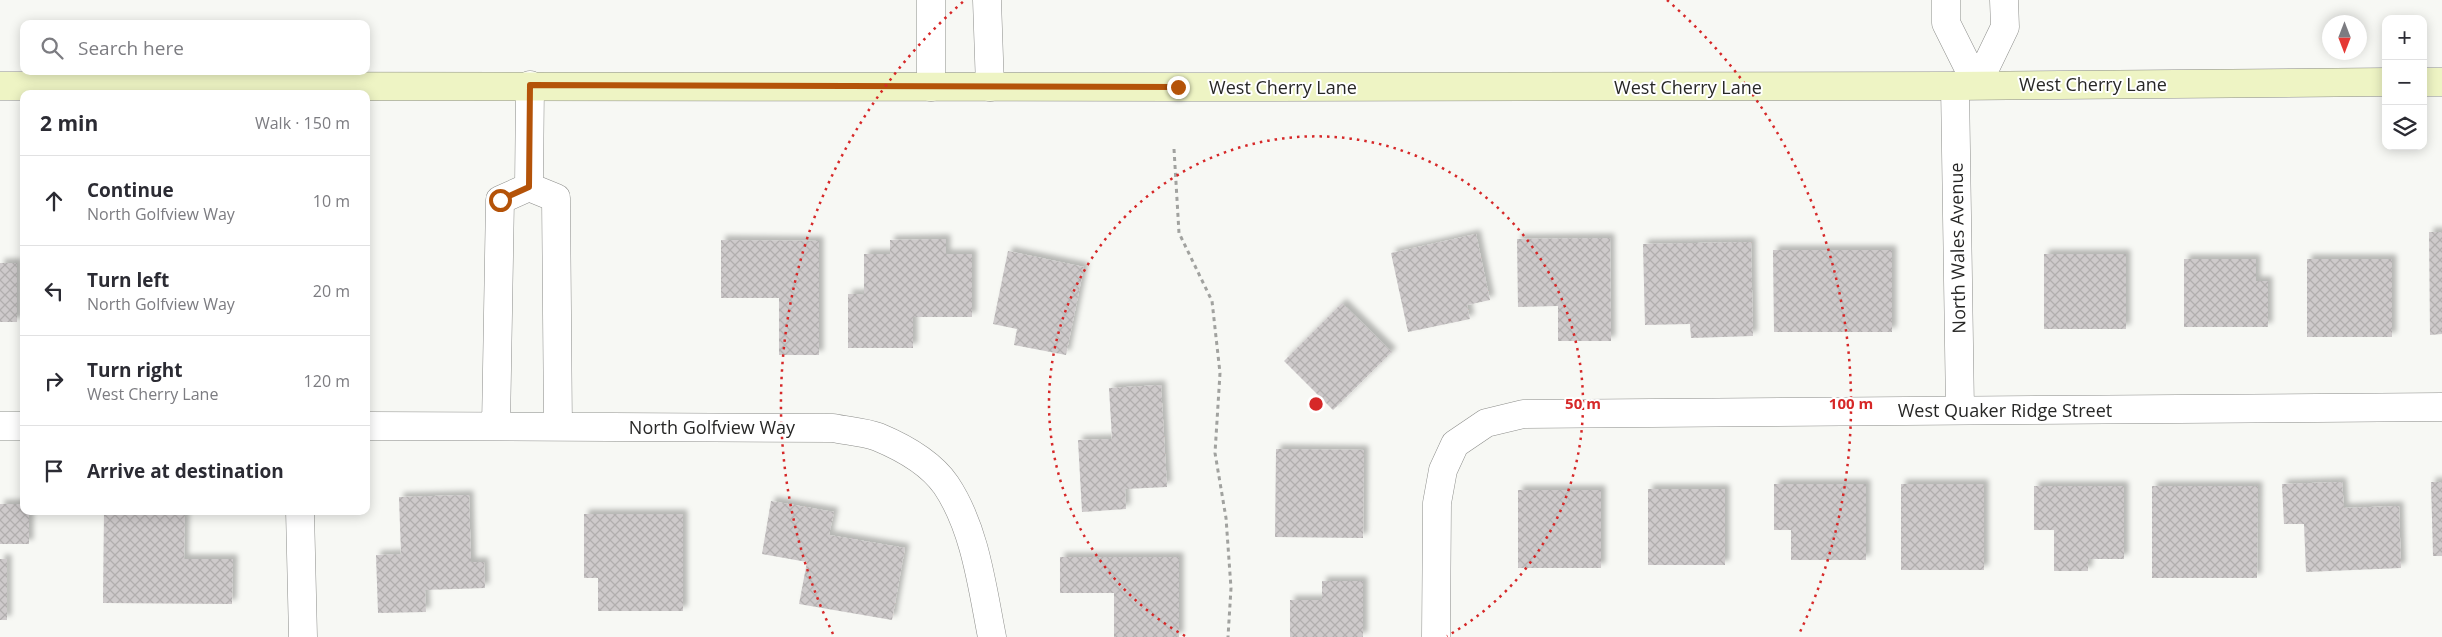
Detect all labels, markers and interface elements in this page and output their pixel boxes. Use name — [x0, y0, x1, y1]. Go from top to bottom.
north arrow — [2322, 15, 2367, 60]
map controls — [2382, 15, 2427, 150]
button: + — [2382, 15, 2427, 60]
search box — [20, 20, 370, 75]
icon: search — [38, 34, 66, 62]
text: Search here — [78, 35, 184, 61]
button: − — [2382, 60, 2427, 105]
street label: West Cherry Lane — [2019, 72, 2167, 96]
street label: West Cherry Lane — [1209, 75, 1357, 99]
street label: West Cherry Lane — [1614, 75, 1762, 99]
route end — [1167, 76, 1190, 99]
button: layers — [2382, 105, 2427, 150]
text: 2 min — [40, 109, 98, 137]
text: Walk · 150 m — [255, 112, 350, 134]
street label: North Wales Avenue — [1944, 162, 1970, 334]
text: Continue — [87, 177, 174, 203]
icon: ahead — [40, 187, 68, 215]
route start — [489, 189, 512, 212]
text: 10 m — [313, 190, 350, 212]
text: North Golfview Way — [87, 203, 235, 225]
text: Turn left — [87, 267, 169, 293]
icon: left — [40, 277, 68, 305]
text: 20 m — [313, 280, 350, 302]
text: North Golfview Way — [87, 293, 235, 315]
text: Turn right — [87, 357, 182, 383]
icon: right — [40, 367, 68, 395]
text: 120 m — [304, 370, 350, 392]
text: West Cherry Lane — [87, 383, 218, 405]
text: 50 m — [1565, 393, 1601, 413]
text: 100 m — [1829, 393, 1873, 413]
centre of rings — [1307, 395, 1325, 413]
street label: West Quaker Ridge Street — [1898, 398, 2112, 422]
street label: North Golfview Way — [629, 415, 796, 439]
icon: arrive — [40, 457, 68, 485]
text: Arrive at destination — [87, 458, 284, 484]

